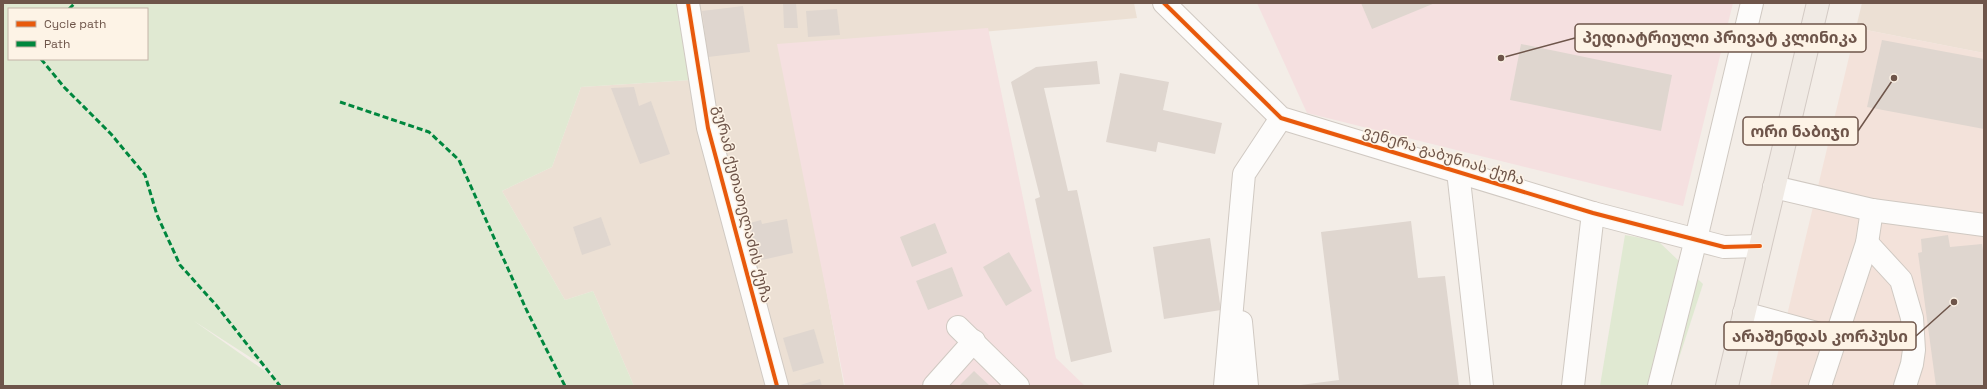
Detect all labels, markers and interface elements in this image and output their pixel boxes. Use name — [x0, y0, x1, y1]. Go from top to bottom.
legend — [8, 8, 148, 60]
text: Cycle path — [44, 16, 106, 32]
callout: პედიატრიული პრივატ კლინიკა — [1575, 24, 1866, 52]
text: პედიატრიული პრივატ კლინიკა — [1583, 27, 1857, 48]
text: Path — [44, 36, 70, 52]
street label: გურამ ქუთათელაძის ქუჩა — [709, 103, 777, 305]
callout: ორი ნაბიჯი — [1743, 117, 1858, 145]
street label: ვენერა გაბუნიას ქუჩა — [1361, 121, 1527, 189]
text: ორი ნაბიჯი — [1750, 121, 1850, 142]
callout: არაშენდას კორპუსი — [1724, 322, 1916, 350]
text: არაშენდას კორპუსი — [1732, 326, 1908, 347]

